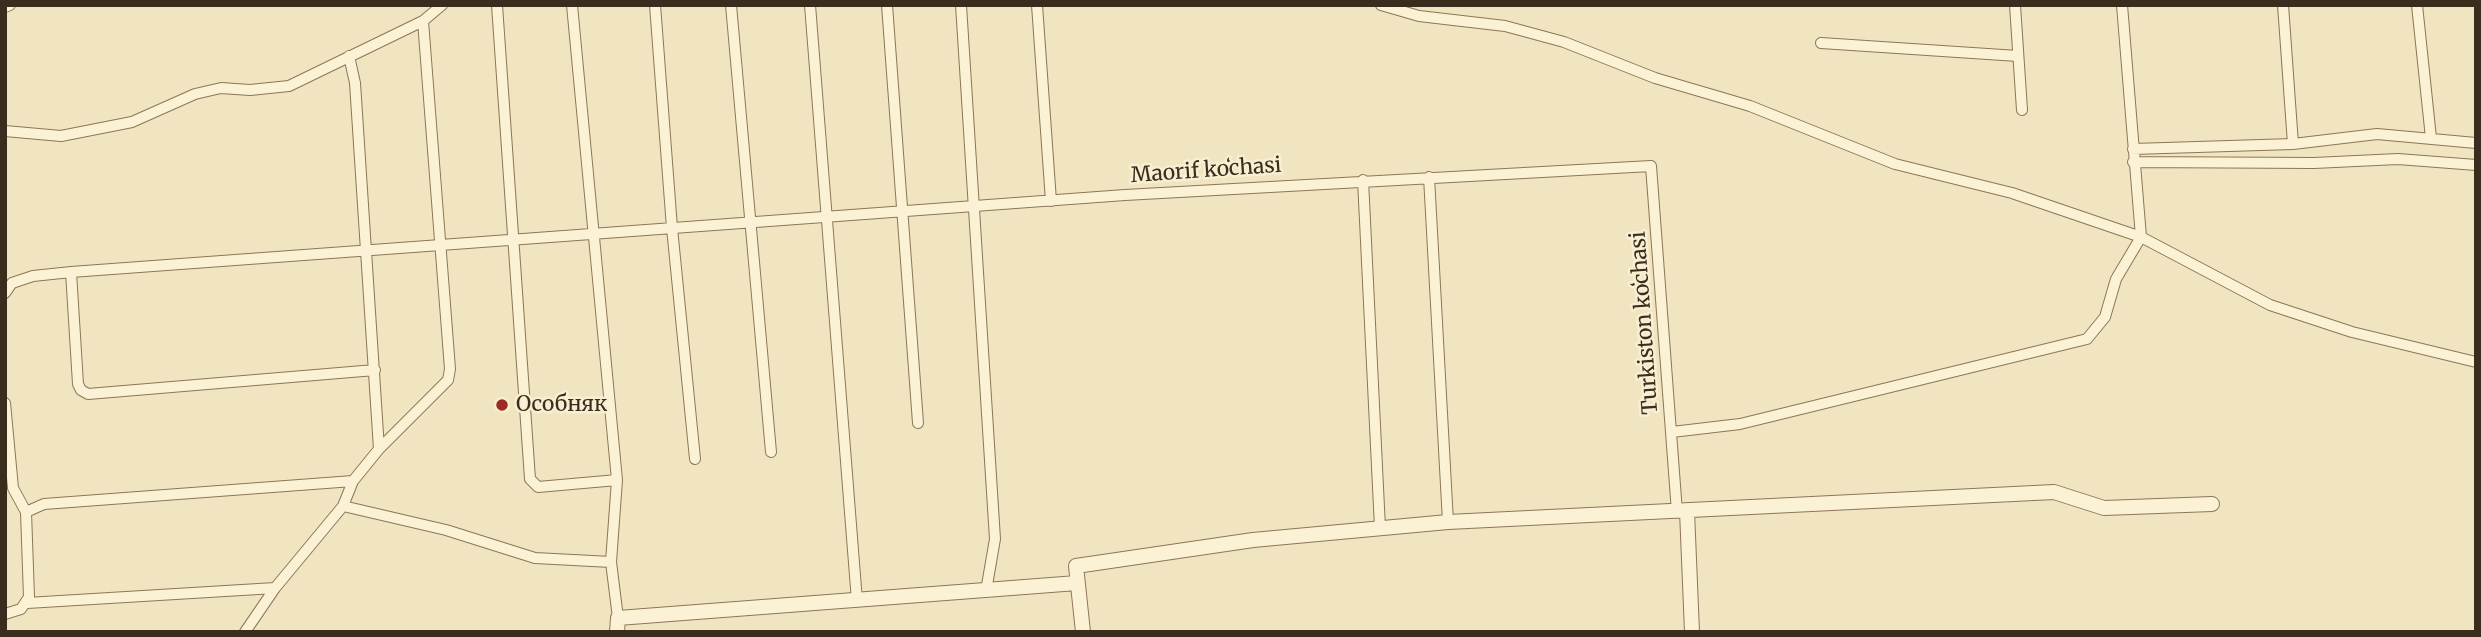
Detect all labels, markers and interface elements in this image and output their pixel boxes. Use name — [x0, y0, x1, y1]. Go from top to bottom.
street label: Maorif koʻchasi — [1130, 153, 1282, 189]
street label: Turkiston koʻchasi — [1626, 231, 1664, 415]
place label: Особняк — [516, 392, 607, 418]
marker: Особняк — [494, 397, 510, 413]

